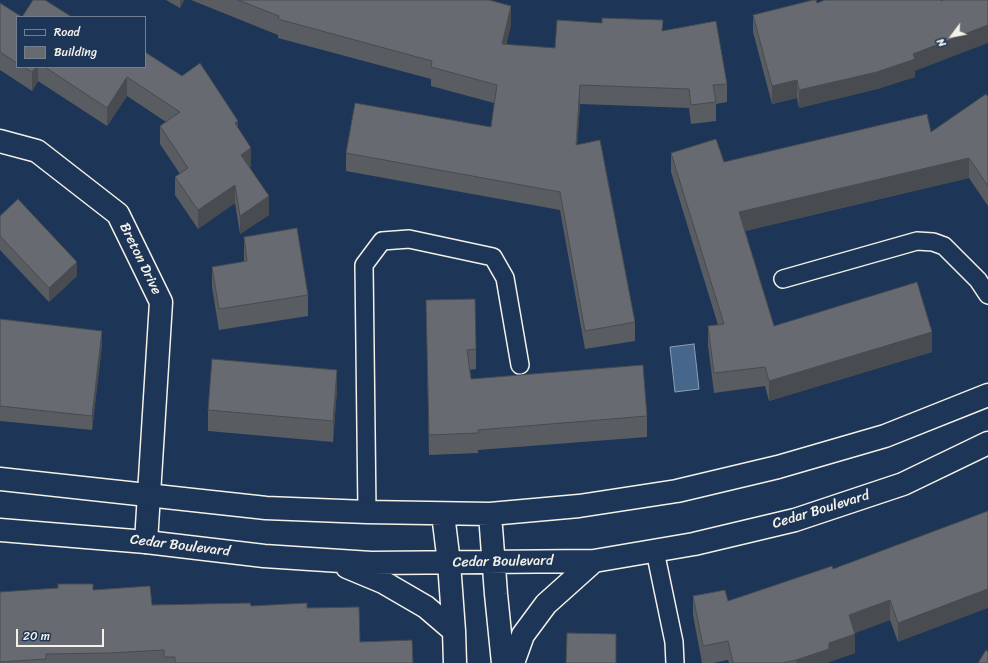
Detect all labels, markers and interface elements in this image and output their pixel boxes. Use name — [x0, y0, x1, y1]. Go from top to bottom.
legend — [16, 16, 146, 68]
north arrow — [932, 16, 972, 56]
text: Road — [54, 21, 80, 43]
text: N — [931, 34, 951, 51]
text: Building — [54, 41, 97, 63]
street label: Breton Drive — [115, 220, 165, 298]
street label: Cedar Boulevard — [770, 487, 872, 533]
street label: Cedar Boulevard — [129, 532, 231, 560]
street label: Cedar Boulevard — [453, 553, 553, 571]
scale bar — [18, 621, 106, 647]
text: 20 m — [23, 625, 50, 647]

